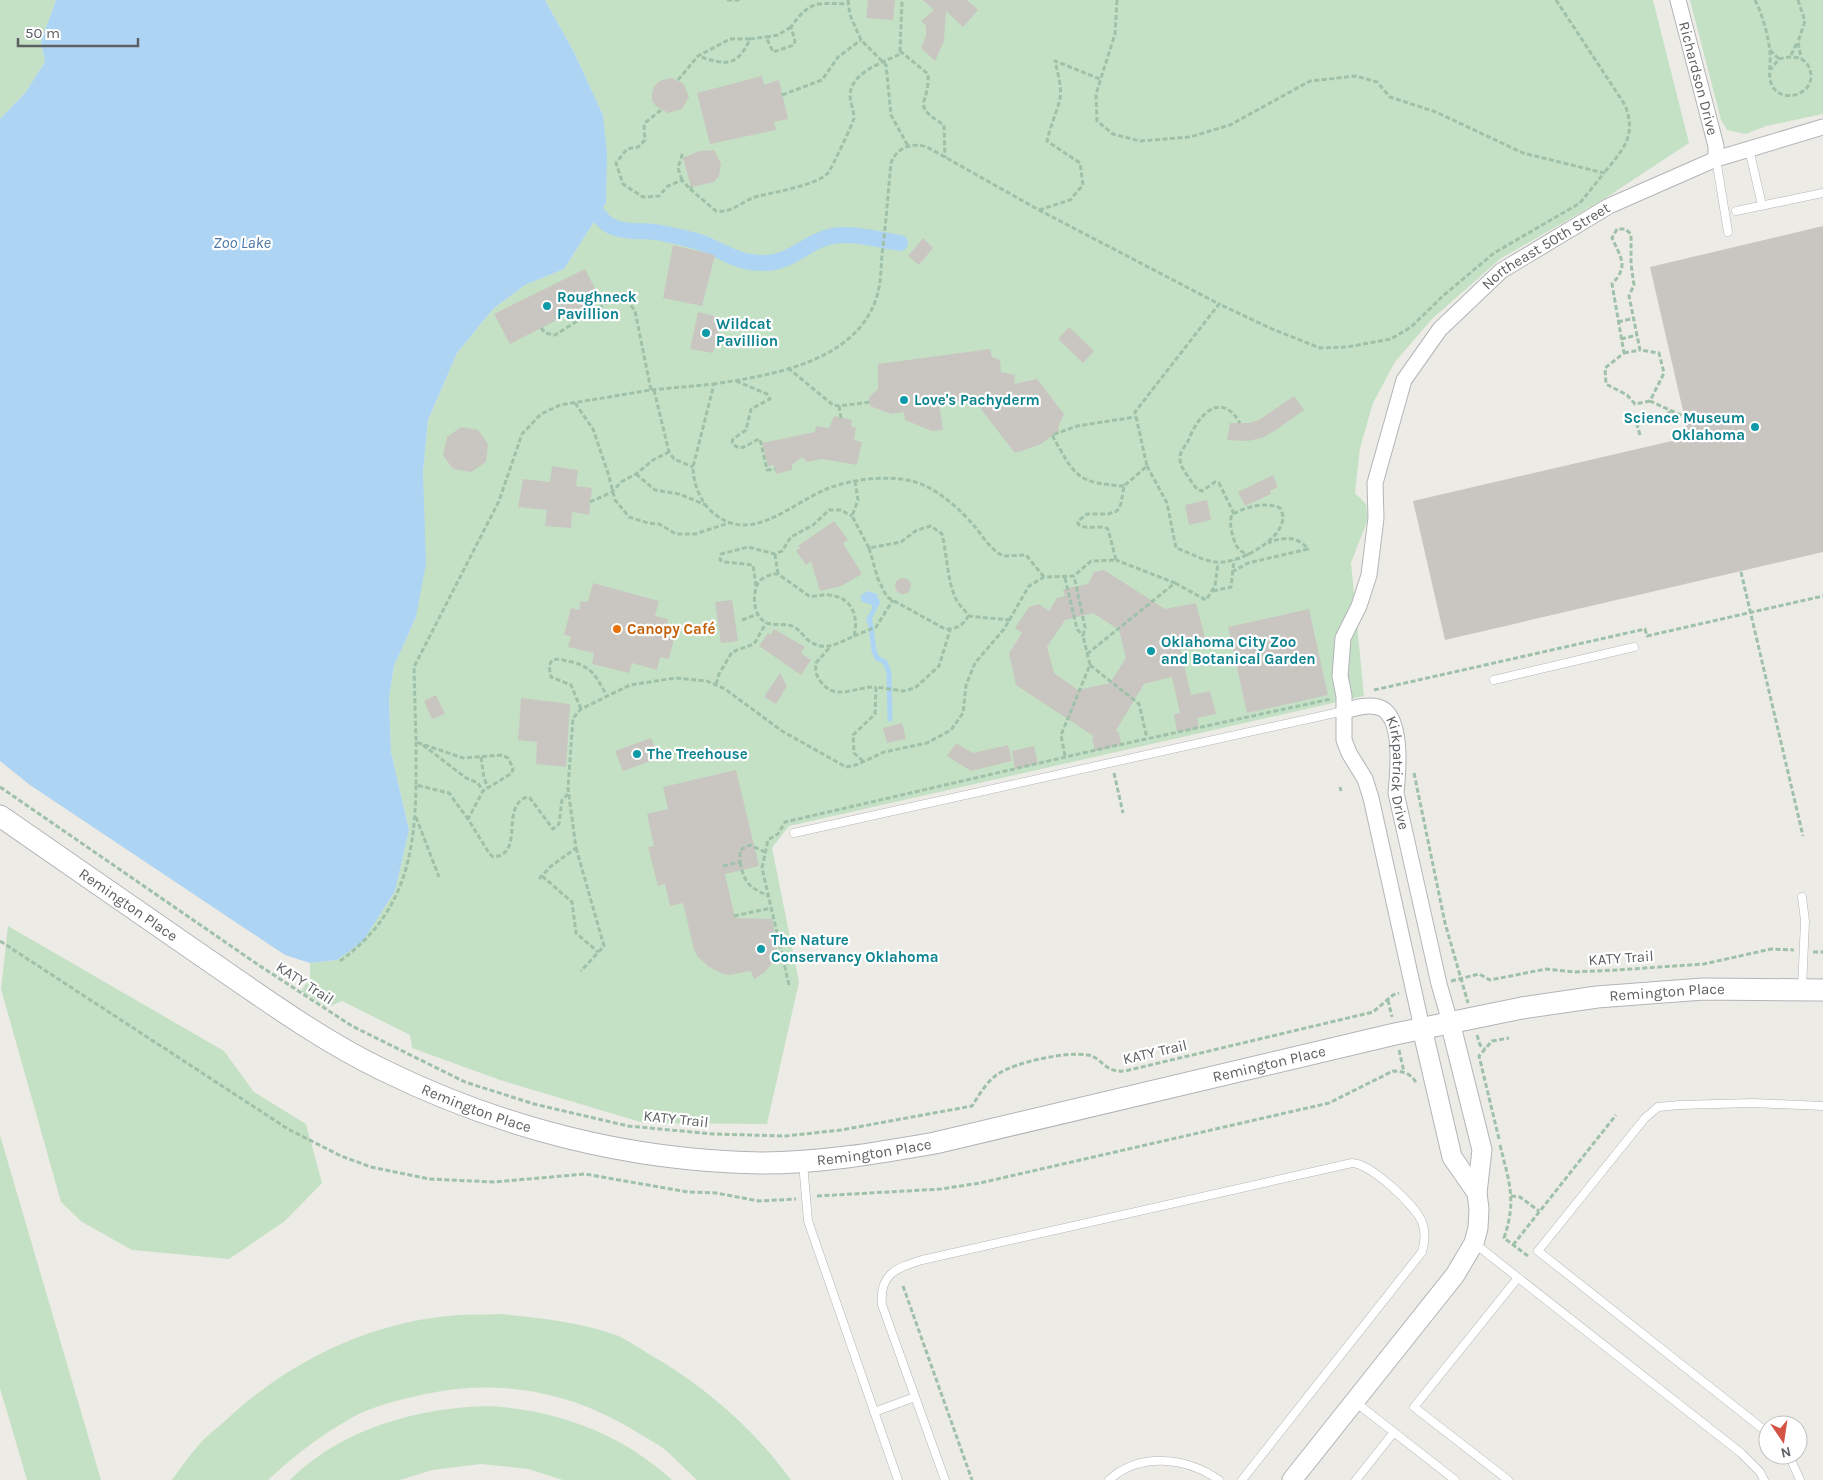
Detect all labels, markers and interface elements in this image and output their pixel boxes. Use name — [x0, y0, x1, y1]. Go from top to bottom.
scale bar — [18, 15, 138, 47]
street label: Richardson Drive — [1675, 20, 1722, 137]
text: 50 m — [25, 24, 60, 42]
street label: Northeast 50th Street — [1478, 198, 1613, 293]
water label: Zoo Lake — [213, 233, 272, 252]
place label: Roughneck Pavillion — [557, 288, 637, 323]
marker: Roughneck Pavillion — [541, 300, 553, 312]
place label: Wildcat Pavillion — [716, 315, 778, 350]
marker: Wildcat Pavillion — [700, 327, 712, 339]
place label: Love's Pachyderm — [914, 391, 1040, 409]
marker: Love's Pachyderm — [898, 394, 910, 406]
place label: Science Museum Oklahoma — [1624, 409, 1745, 444]
marker: Science Museum Oklahoma — [1749, 421, 1761, 433]
place label: Canopy Café — [627, 620, 715, 638]
marker: Canopy Café — [611, 623, 623, 635]
place label: Oklahoma City Zoo and Botanical Garden — [1161, 633, 1316, 668]
marker: Oklahoma City Zoo and Botanical Garden — [1145, 645, 1157, 657]
street label: Kirkpatrick Drive — [1382, 713, 1413, 832]
place label: The Treehouse — [647, 745, 748, 763]
marker: The Treehouse — [631, 748, 643, 760]
street label: Remington Place — [76, 864, 181, 945]
place label: The Nature Conservancy Oklahoma — [771, 931, 939, 966]
marker: The Nature Conservancy Oklahoma — [755, 943, 767, 955]
street label: KATY Trail — [1588, 947, 1654, 969]
street label: KATY Trail — [273, 958, 337, 1008]
street label: Remington Place — [1609, 980, 1725, 1005]
street label: KATY Trail — [1121, 1036, 1189, 1068]
street label: Remington Place — [1211, 1042, 1327, 1086]
street label: Remington Place — [419, 1080, 533, 1136]
street label: KATY Trail — [643, 1107, 709, 1131]
street label: Remington Place — [816, 1135, 933, 1169]
north arrow — [1758, 1415, 1808, 1465]
text: N — [1779, 1443, 1793, 1462]

